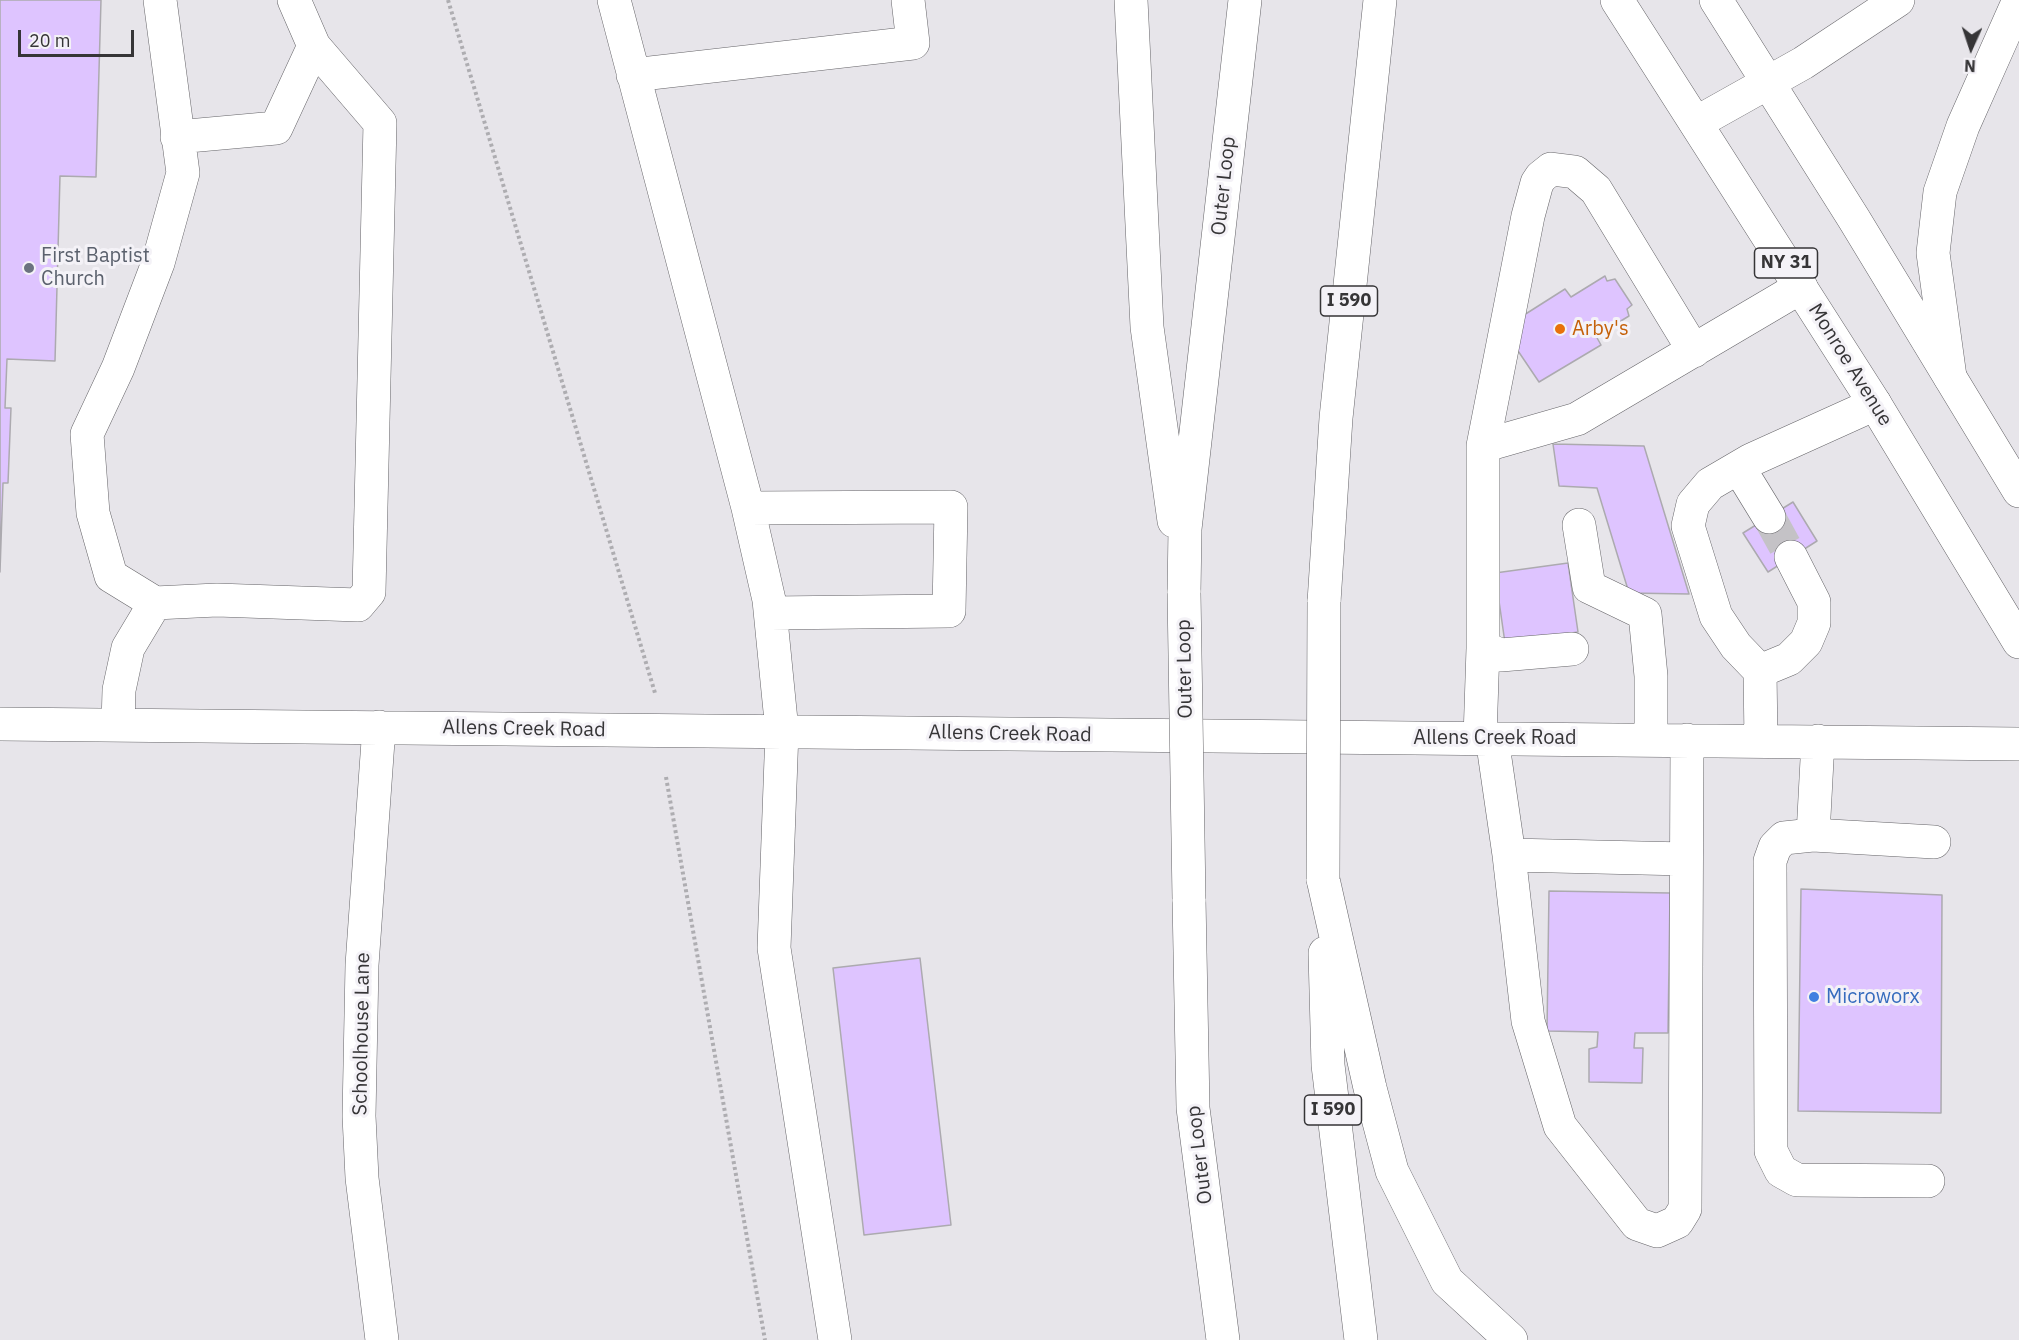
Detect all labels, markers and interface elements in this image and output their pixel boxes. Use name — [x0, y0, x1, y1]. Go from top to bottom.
scale bar — [21, 18, 136, 56]
north arrow — [1941, 18, 2001, 78]
text: 20 m — [29, 29, 71, 52]
text: N — [1964, 56, 1976, 76]
street label: Outer Loop — [1207, 135, 1241, 237]
place label: First Baptist Church — [41, 244, 150, 291]
road number: NY 31 — [1754, 248, 1818, 278]
marker: First Baptist Church — [22, 261, 36, 275]
road number: I 590 — [1320, 286, 1378, 316]
street label: Monroe Avenue — [1803, 299, 1897, 431]
place label: Arby's — [1572, 317, 1629, 341]
marker: Arby's — [1553, 322, 1567, 336]
street label: Outer Loop — [1172, 619, 1198, 719]
street label: Allens Creek Road — [442, 716, 606, 742]
street label: Allens Creek Road — [928, 721, 1092, 747]
street label: Allens Creek Road — [1413, 726, 1577, 750]
street label: Schoolhouse Lane — [349, 952, 375, 1116]
place label: Microworx — [1826, 985, 1920, 1009]
marker: Microworx — [1807, 990, 1821, 1004]
road number: I 590 — [1304, 1095, 1362, 1125]
street label: Outer Loop — [1182, 1104, 1218, 1206]

